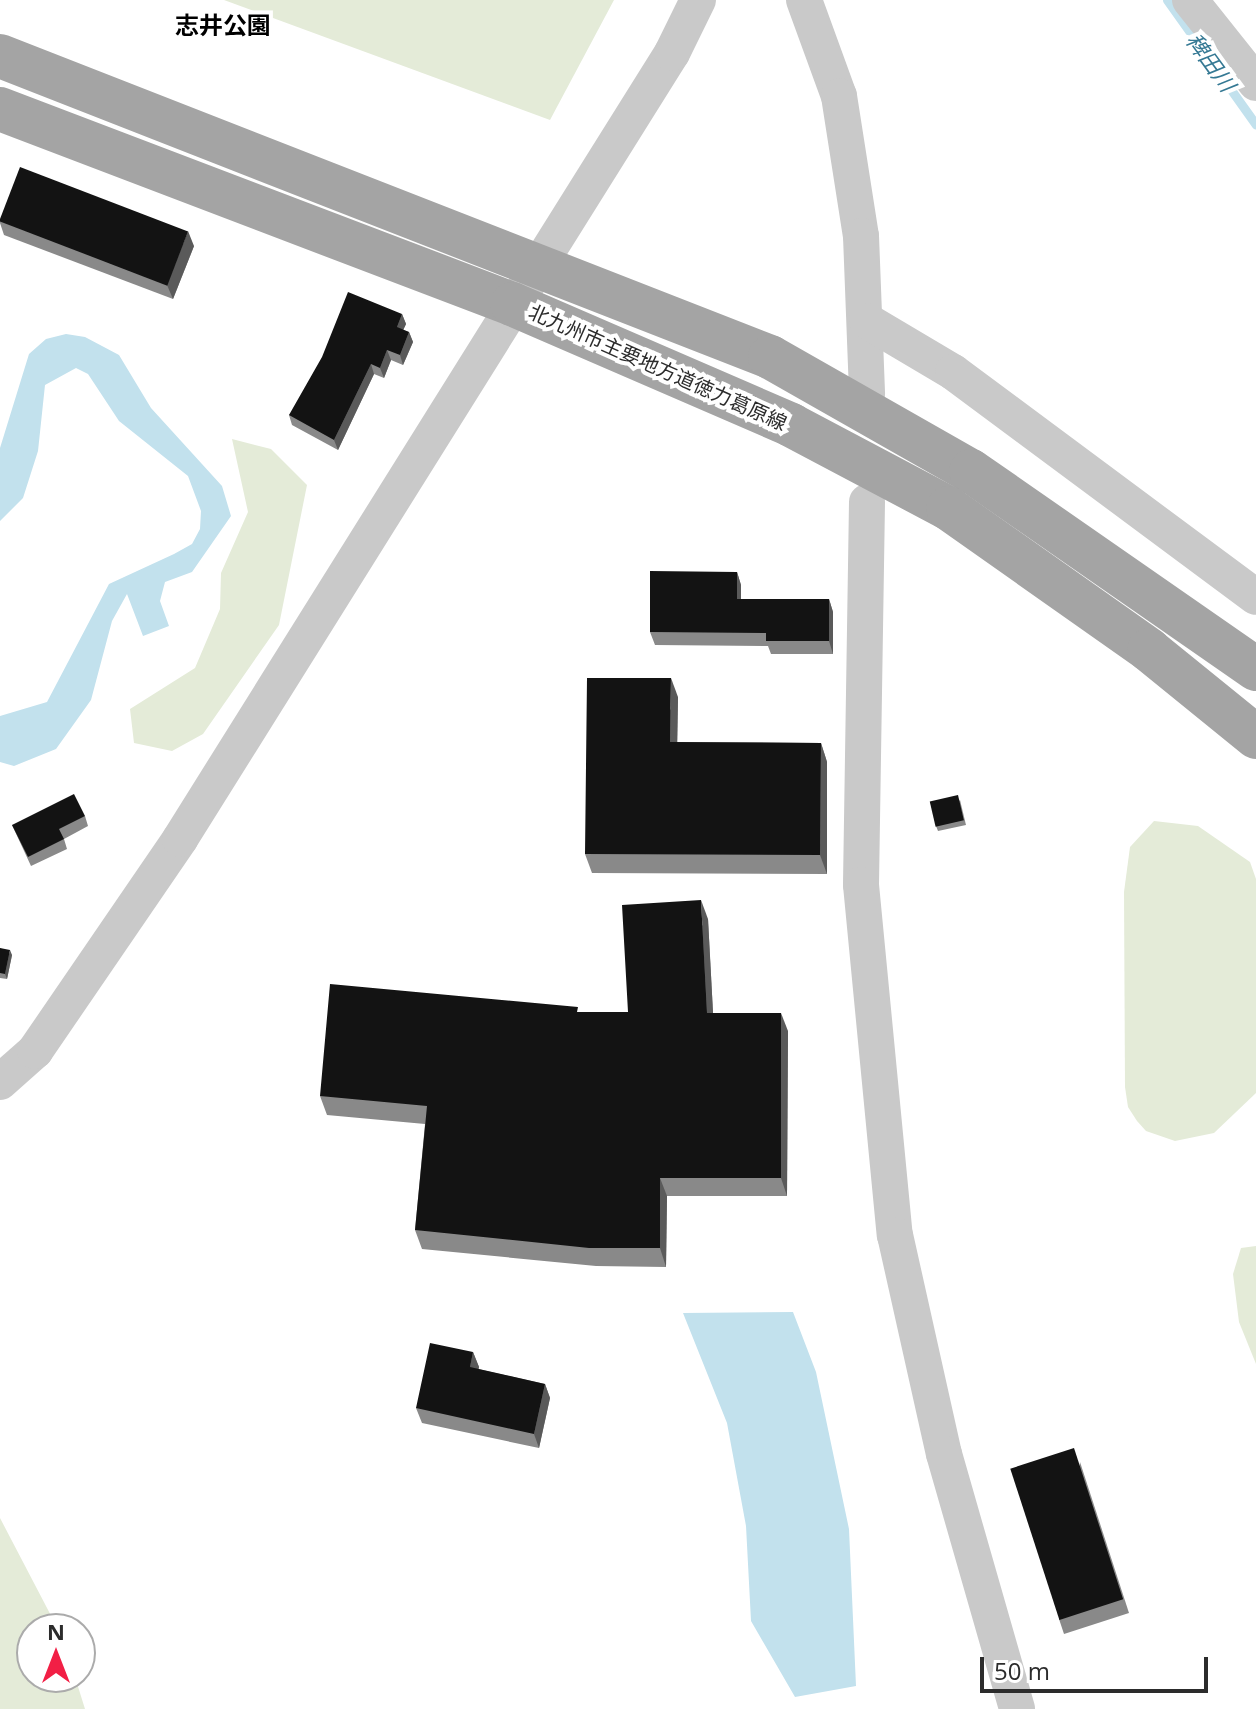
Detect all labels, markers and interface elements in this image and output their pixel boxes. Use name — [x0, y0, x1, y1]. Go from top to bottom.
district label: 志井公園 — [175, 11, 271, 39]
water label: 稗田川 — [1181, 28, 1241, 96]
street label: 北九州市主要地方道徳力葛原線 — [525, 299, 791, 435]
north arrow — [16, 1613, 96, 1693]
text: N — [47, 1616, 65, 1646]
scale bar — [984, 1641, 1212, 1691]
text: 50 m — [994, 1654, 1050, 1687]

